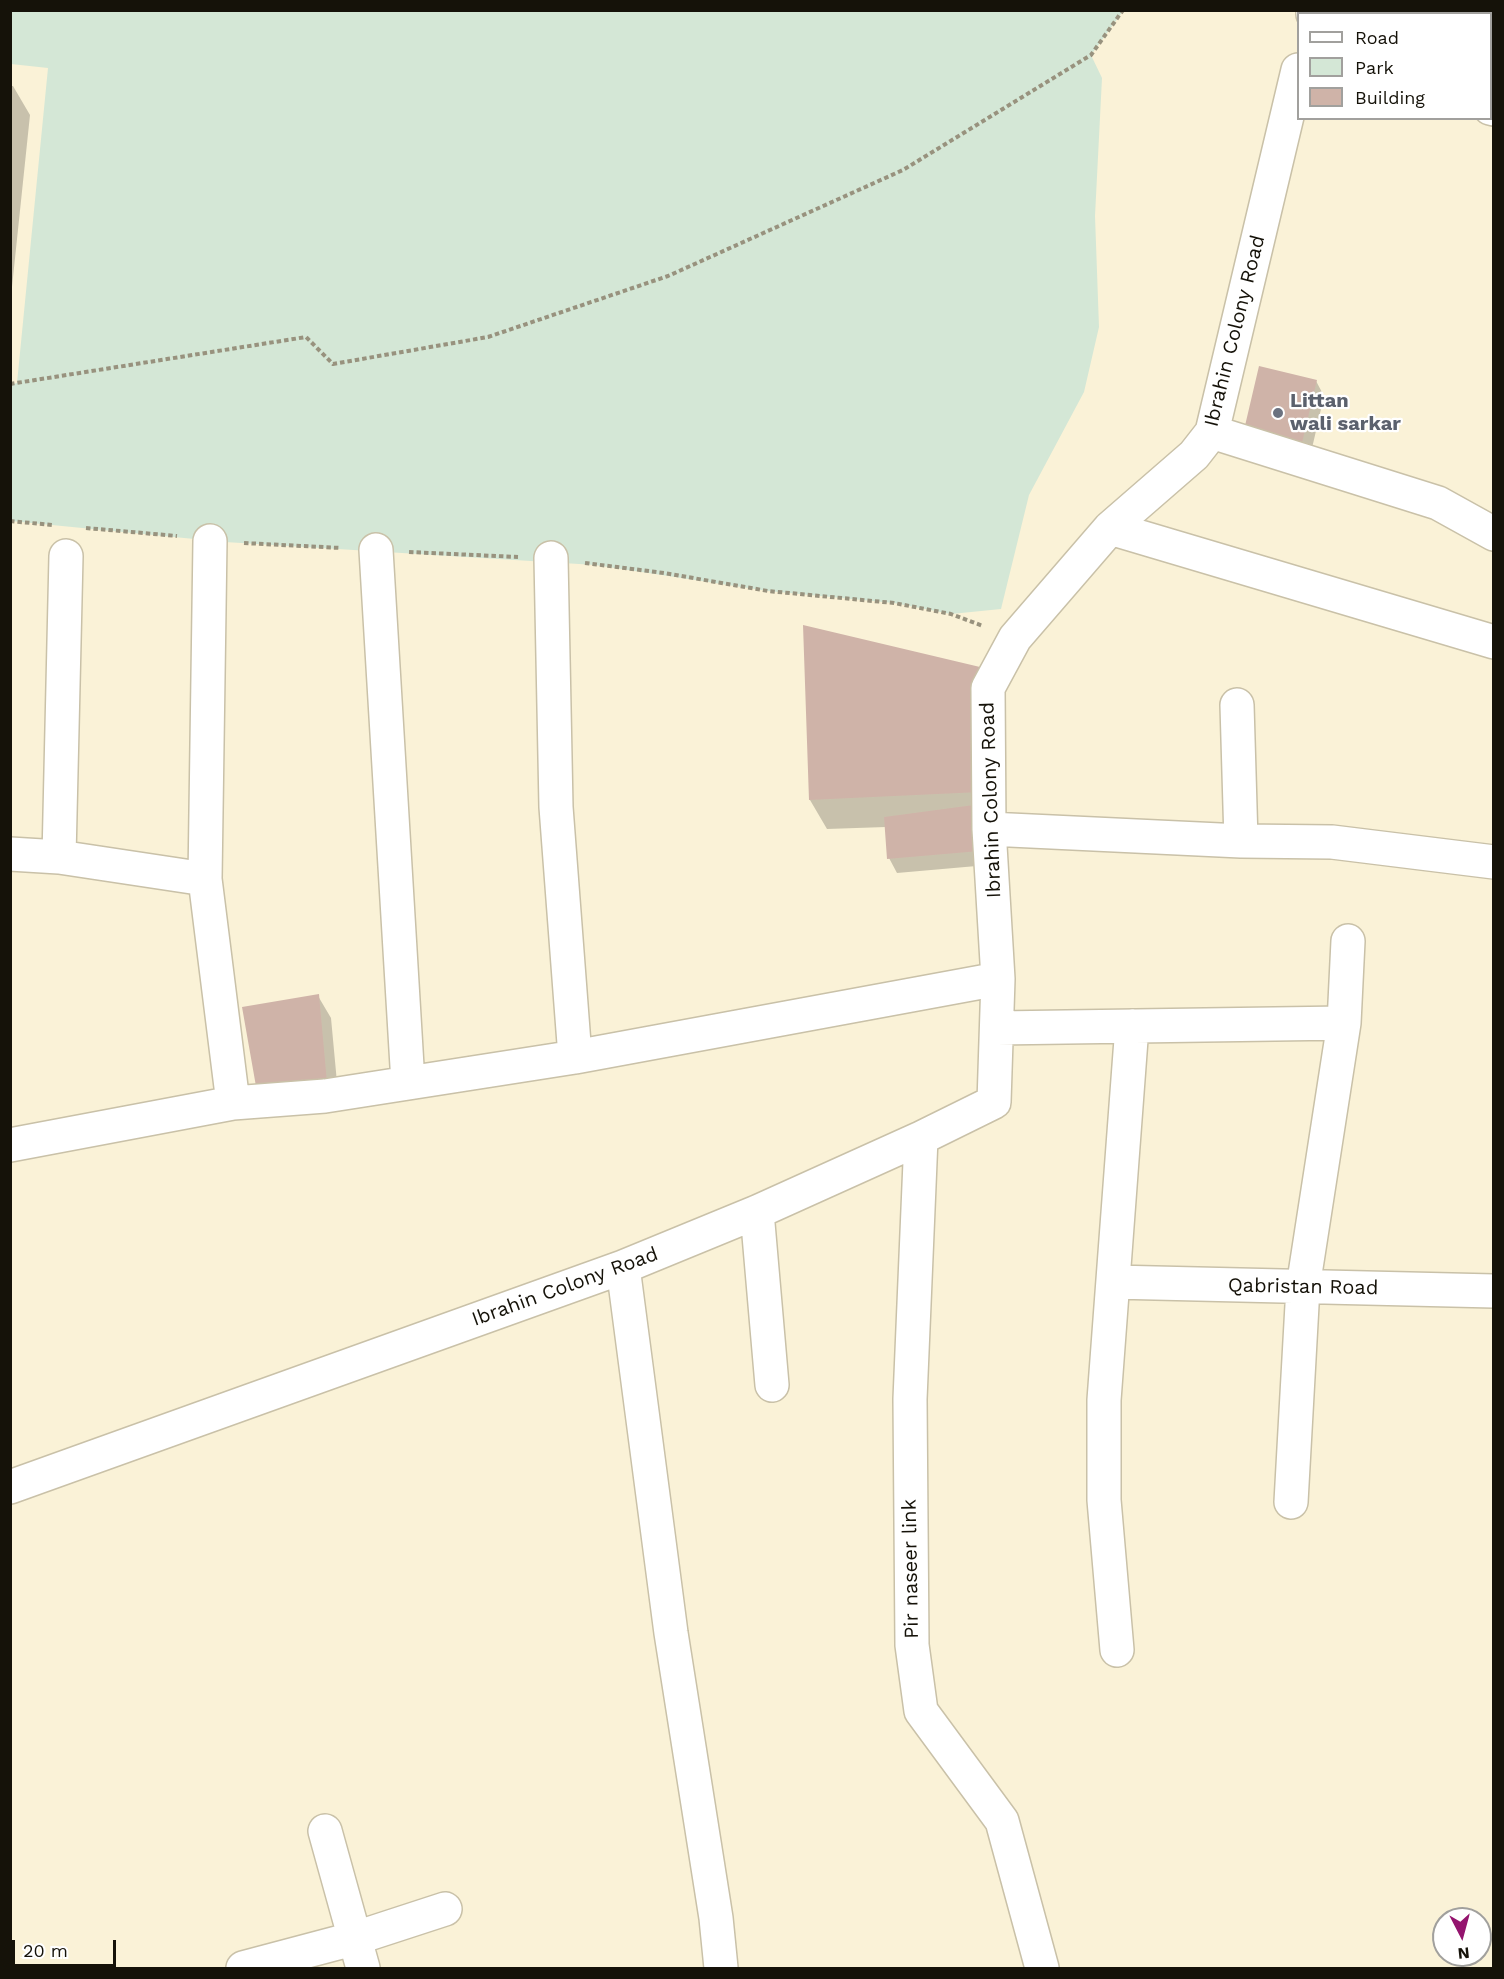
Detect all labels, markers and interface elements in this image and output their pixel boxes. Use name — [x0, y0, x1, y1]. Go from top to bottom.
legend — [1297, 12, 1492, 120]
text: Road — [1355, 27, 1399, 48]
text: Park — [1355, 57, 1394, 78]
text: Building — [1355, 87, 1425, 108]
street label: Ibrahin Colony Road — [1200, 233, 1270, 429]
place label: Littan wali sarkar — [1290, 389, 1401, 436]
marker: Littan wali sarkar — [1271, 406, 1285, 420]
street label: Ibrahin Colony Road — [976, 701, 1006, 899]
street label: Ibrahin Colony Road — [469, 1242, 661, 1332]
street label: Qabristan Road — [1228, 1274, 1378, 1300]
street label: Pir naseer link — [898, 1499, 924, 1639]
north arrow — [1432, 1907, 1492, 1967]
scale bar — [15, 1928, 118, 1966]
text: 20 m — [23, 1940, 68, 1961]
text: N — [1457, 1943, 1471, 1963]

